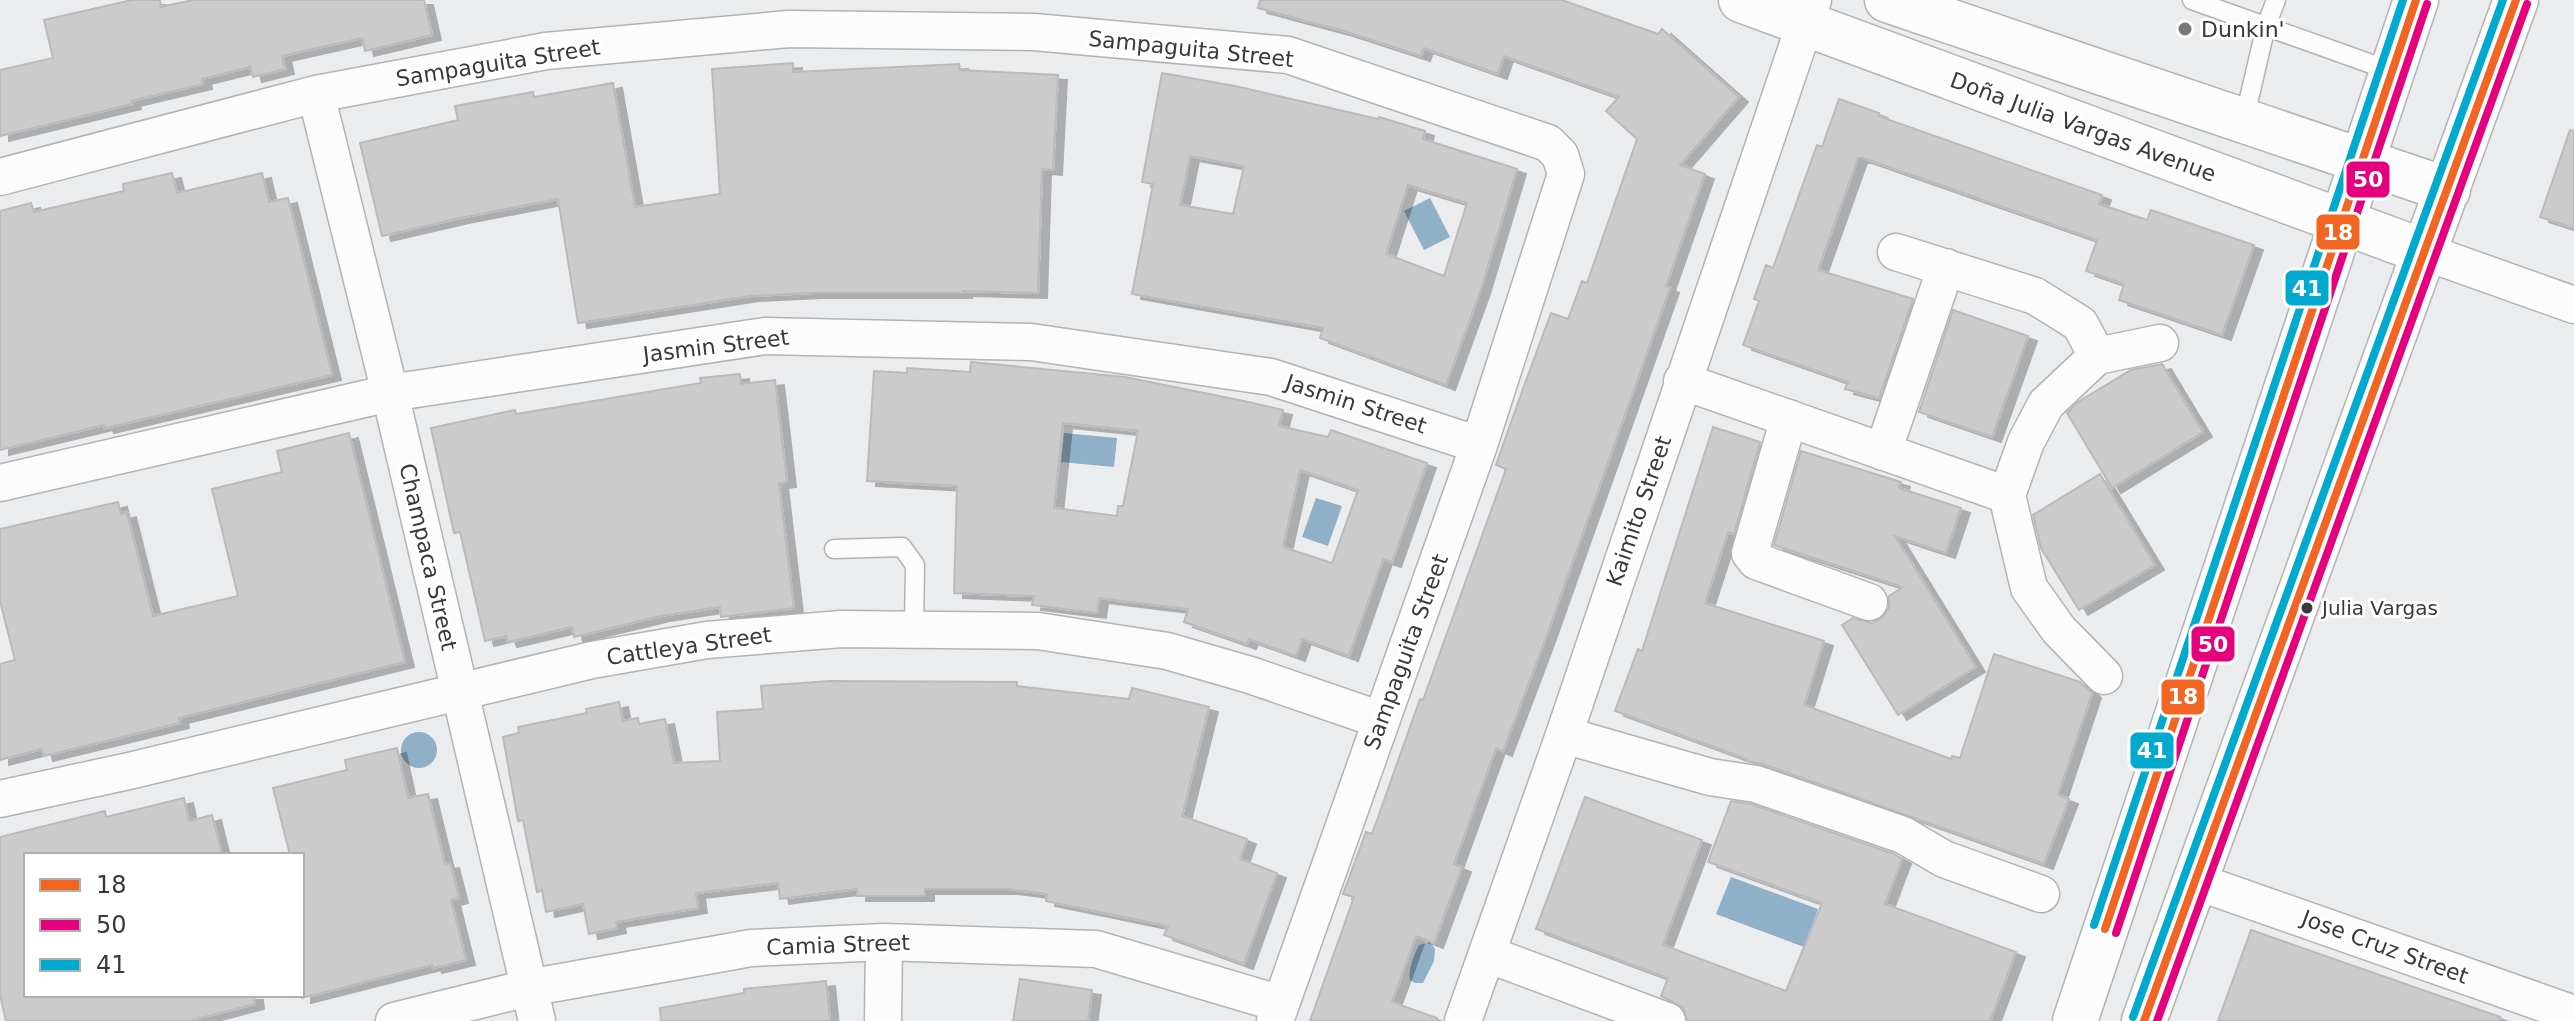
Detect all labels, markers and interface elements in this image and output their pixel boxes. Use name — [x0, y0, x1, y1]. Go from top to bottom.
place label: Dunkin' — [2201, 17, 2285, 42]
marker: Dunkin' — [2176, 20, 2194, 38]
street label: Sampaguita Street — [1087, 26, 1295, 72]
street label: Sampaguita Street — [394, 34, 602, 91]
street label: Doña Julia Vargas Avenue — [1947, 67, 2219, 187]
line badge: 50 — [2345, 160, 2391, 199]
text: 50 — [2353, 167, 2383, 192]
line badge: 18 — [2315, 213, 2361, 251]
text: 18 — [2323, 220, 2353, 245]
line badge: 41 — [2284, 269, 2330, 307]
text: 41 — [2292, 276, 2322, 301]
street label: Jasmin Street — [640, 325, 791, 368]
street label: Jasmin Street — [1280, 369, 1430, 439]
street label: Kaimito Street — [1602, 432, 1677, 589]
street label: Champaca Street — [394, 461, 462, 653]
street label: Sampaguita Street — [1359, 550, 1453, 753]
place label: Julia Vargas — [2320, 596, 2438, 620]
marker: Julia Vargas — [2299, 600, 2315, 616]
street label: Cattleya Street — [605, 622, 773, 670]
line badge: 50 — [2190, 625, 2236, 663]
text: 50 — [2198, 632, 2228, 657]
line badge: 18 — [2160, 678, 2206, 716]
text: 18 — [2168, 684, 2198, 709]
line badge: 41 — [2129, 731, 2175, 770]
text: 41 — [2137, 738, 2167, 763]
legend — [24, 853, 304, 997]
text: 18 — [96, 871, 127, 899]
street label: Jose Cruz Street — [2296, 905, 2472, 989]
text: 50 — [96, 911, 127, 939]
street label: Camia Street — [766, 930, 911, 960]
text: 41 — [96, 951, 127, 979]

